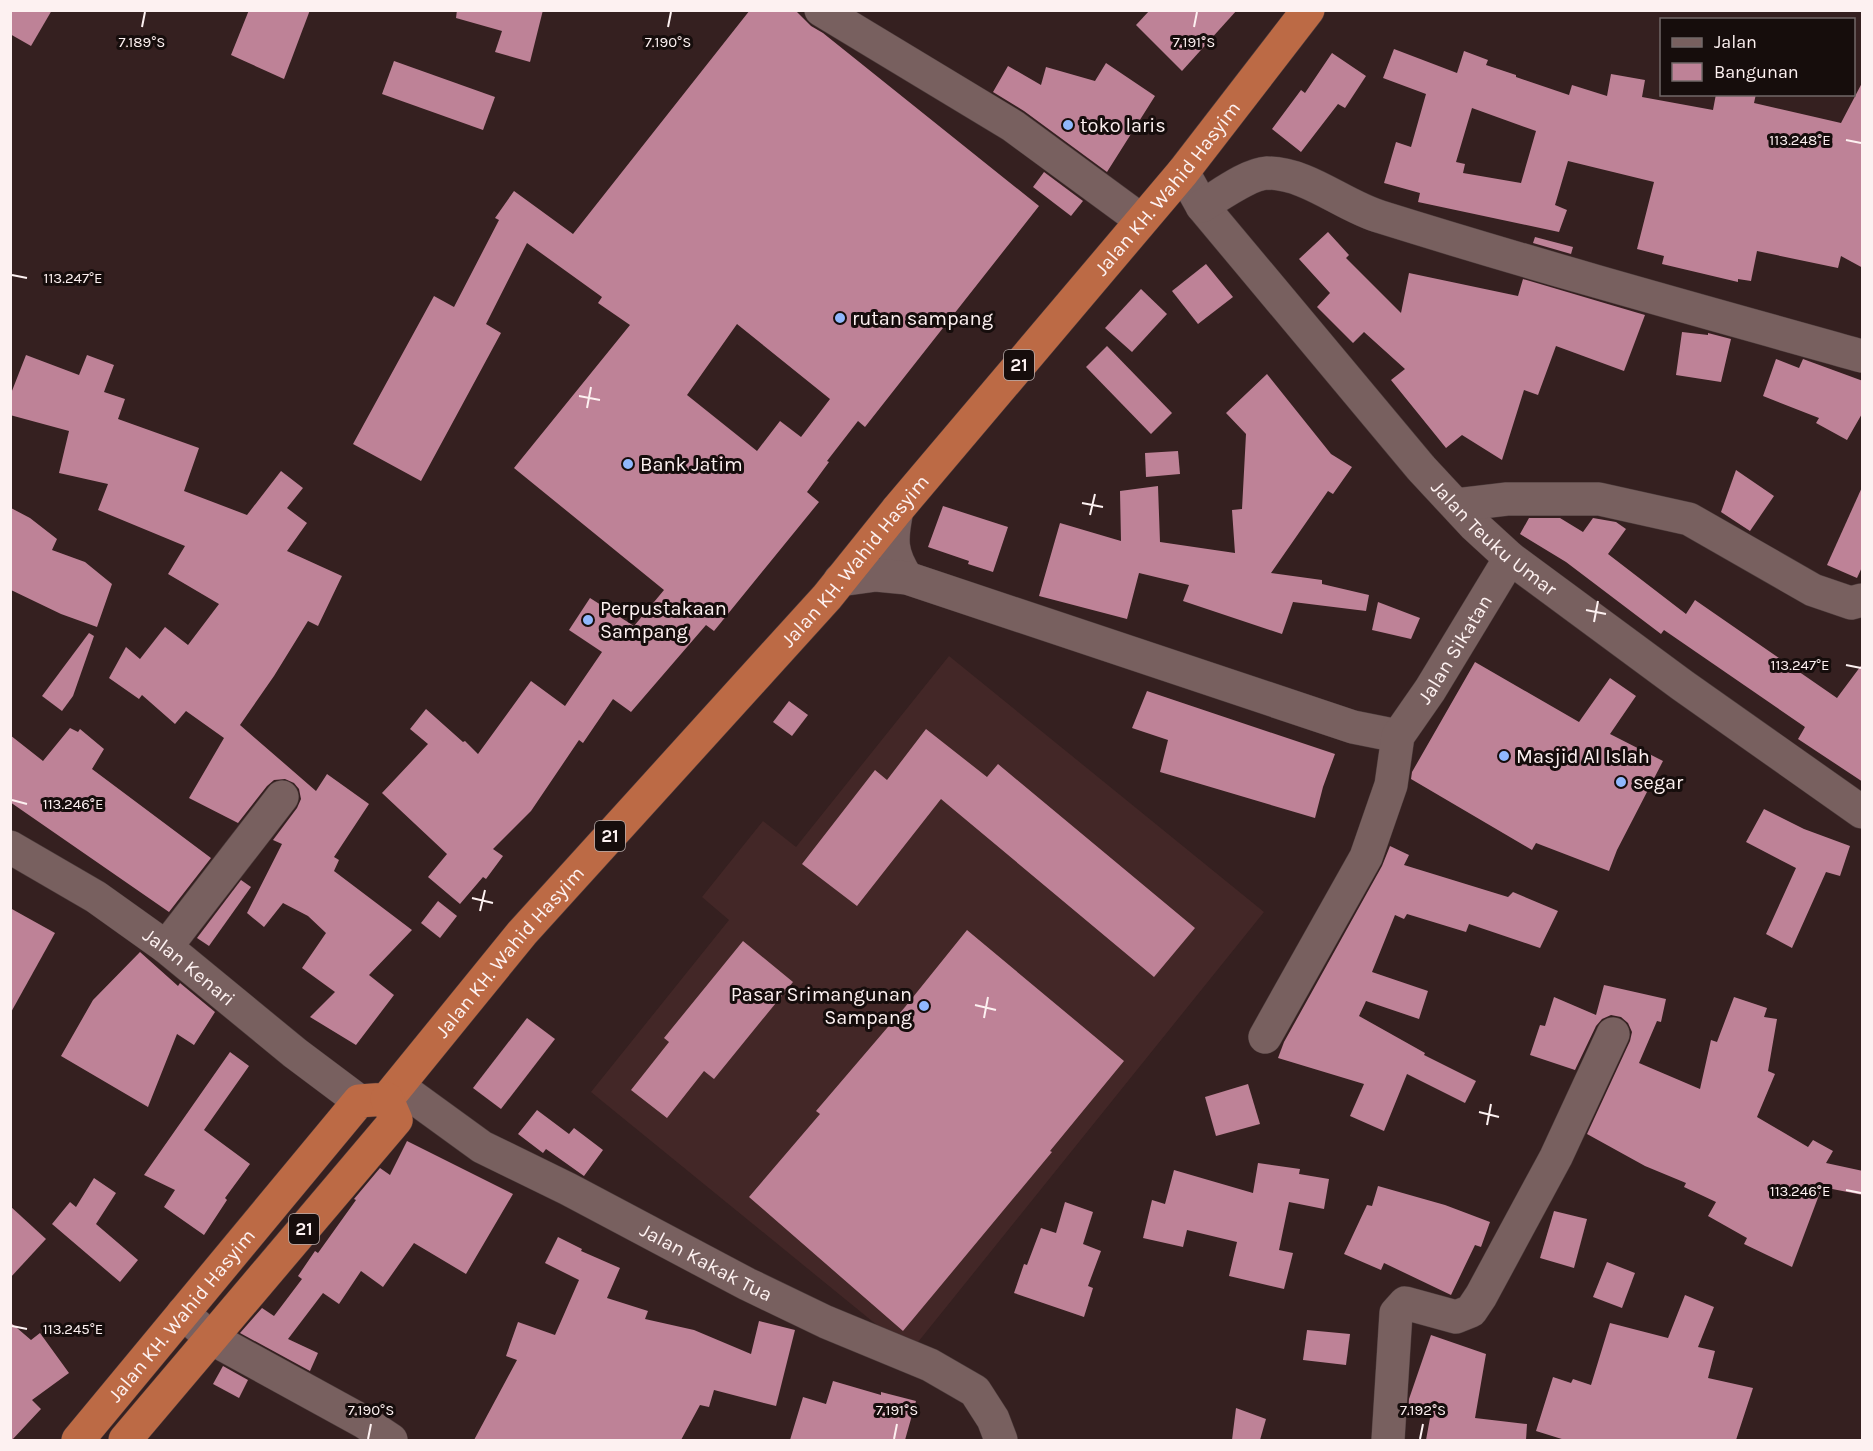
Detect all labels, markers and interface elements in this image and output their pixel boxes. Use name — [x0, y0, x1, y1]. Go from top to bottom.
legend — [1660, 18, 1855, 96]
text: Jalan — [1714, 31, 1757, 53]
text: 7.189°S — [119, 33, 165, 51]
text: 7.190°S — [645, 33, 691, 51]
text: 7.191°S — [1173, 33, 1215, 51]
text: Bangunan — [1714, 61, 1799, 83]
street label: Jalan KH. Wahid Hasyim — [1090, 97, 1245, 280]
place label: toko laris — [1080, 114, 1166, 137]
marker: toko laris — [1061, 118, 1075, 132]
text: 113.248°E — [1769, 131, 1831, 149]
text: 113.247°E — [43, 269, 103, 287]
place label: rutan sampang — [852, 307, 993, 330]
marker: rutan sampang — [833, 311, 847, 325]
road number: 21 — [1004, 350, 1034, 380]
place label: Bank Jatim — [640, 453, 743, 476]
marker: Bank Jatim — [621, 457, 635, 471]
street label: Jalan KH. Wahid Hasyim — [776, 470, 934, 652]
street label: Jalan Teuku Umar — [1426, 476, 1562, 601]
street label: Jalan Sikatan — [1413, 591, 1497, 708]
place label: Perpustakaan Sampang — [600, 597, 727, 643]
marker: Perpustakaan Sampang — [581, 613, 595, 627]
text: 113.247°E — [1770, 656, 1830, 674]
place label: Masjid Al Islah — [1516, 745, 1650, 768]
marker: Masjid Al Islah — [1497, 749, 1511, 763]
place label: segar — [1633, 771, 1684, 794]
marker: segar — [1614, 775, 1628, 789]
text: 113.246°E — [43, 795, 103, 813]
road number: 21 — [595, 821, 625, 851]
street label: Jalan KH. Wahid Hasyim — [431, 862, 589, 1042]
street label: Jalan Kenari — [139, 923, 240, 1011]
place label: Pasar Srimangunan Sampang — [731, 983, 912, 1029]
marker: Pasar Srimangunan Sampang — [917, 999, 931, 1013]
text: 113.246°E — [1770, 1182, 1830, 1200]
road number: 21 — [289, 1214, 319, 1244]
street label: Jalan Kakak Tua — [636, 1218, 776, 1306]
street label: Jalan KH. Wahid Hasyim — [103, 1224, 260, 1407]
text: 113.245°E — [43, 1320, 103, 1338]
text: 7.190°S — [348, 1401, 394, 1419]
text: 7.191°S — [876, 1401, 918, 1419]
text: 7.192°S — [1400, 1401, 1446, 1419]

